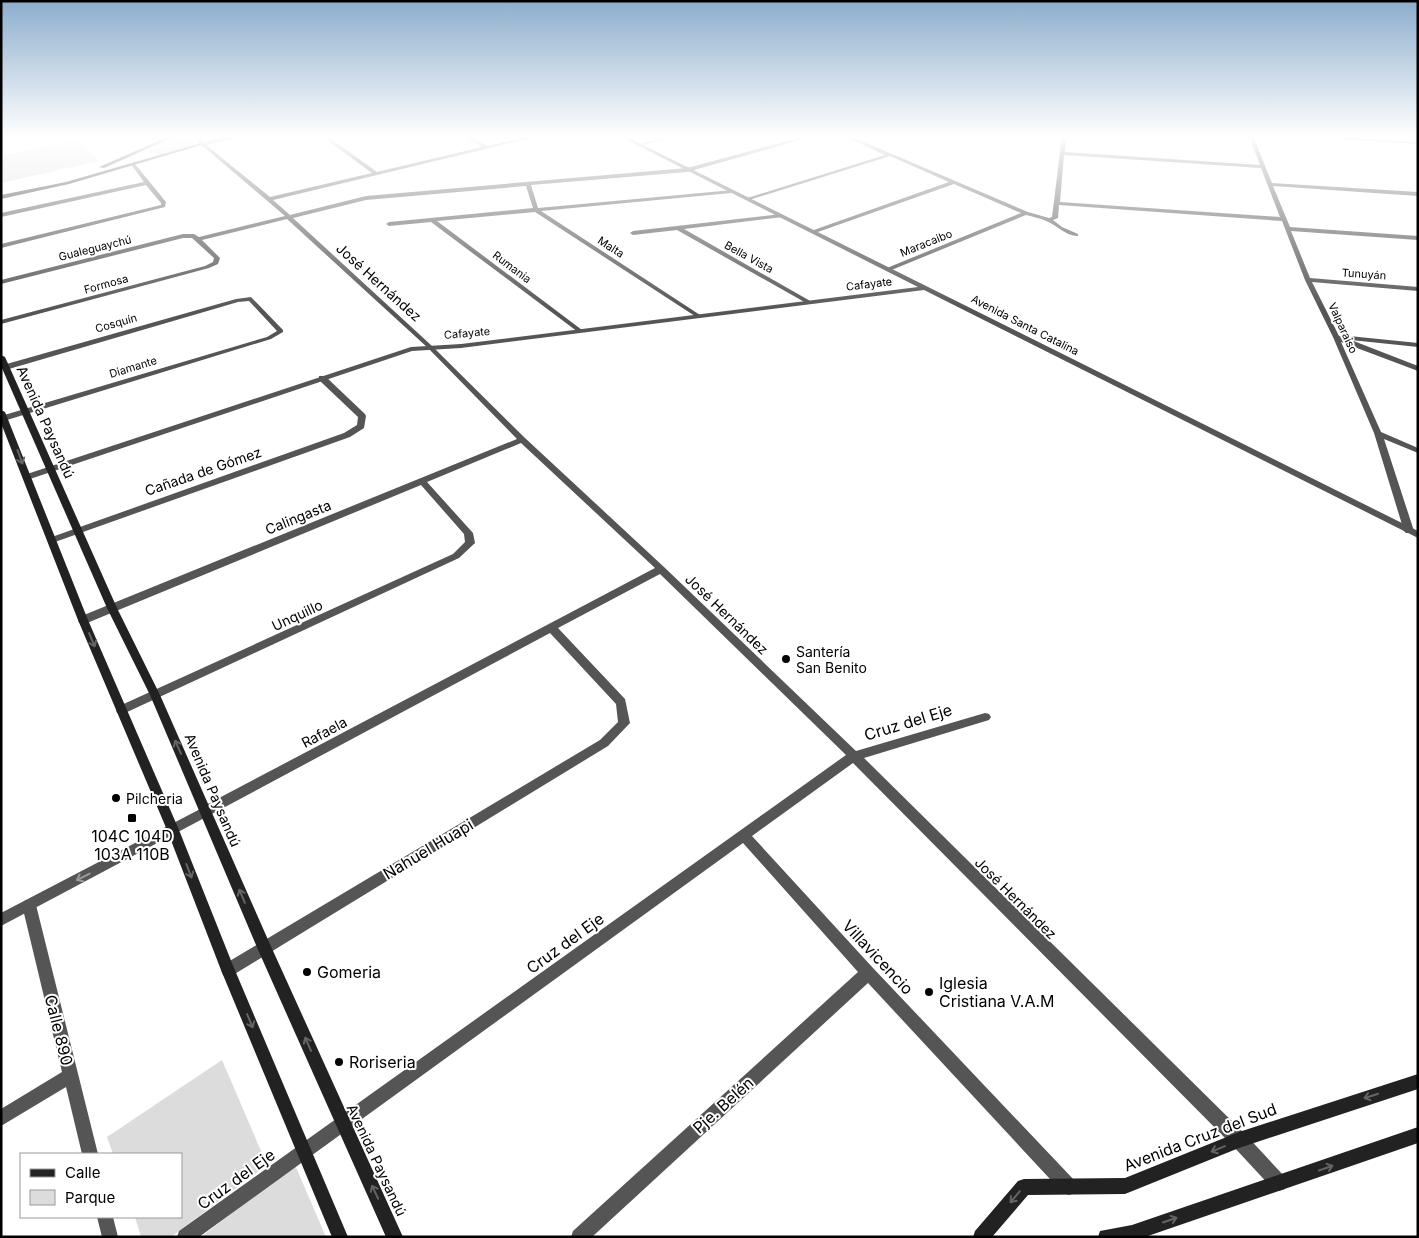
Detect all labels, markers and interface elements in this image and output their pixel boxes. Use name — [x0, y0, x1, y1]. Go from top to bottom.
street label: Maracaibo — [898, 226, 954, 260]
street label: Gualeguaychú — [57, 232, 133, 264]
street label: Malta — [595, 233, 627, 261]
street label: Bella Vista — [722, 238, 776, 276]
street label: José Hernández — [333, 239, 425, 325]
street label: Rumania — [490, 248, 534, 286]
street label: Tunuyán — [1341, 265, 1387, 283]
street label: Formosa — [82, 271, 130, 297]
street label: Cafayate — [845, 274, 893, 294]
street label: Avenida Santa Catalina — [969, 292, 1081, 358]
street label: Valparaiso — [1325, 300, 1361, 356]
street label: Cosquín — [93, 310, 139, 336]
street label: Cafayate — [443, 324, 491, 342]
street label: Diamante — [108, 353, 158, 381]
street label: Avenida Paysandú — [14, 363, 78, 481]
street label: Cañada de Gómez — [143, 443, 263, 499]
one-way arrow — [16, 448, 25, 464]
street label: Calingasta — [263, 496, 333, 538]
street label: José Hernández — [682, 570, 772, 658]
street label: Unquillo — [269, 596, 325, 634]
one-way arrow — [88, 632, 98, 647]
place label: Santería San Benito — [796, 643, 867, 676]
marker: Santería San Benito — [780, 653, 792, 665]
street label: Cruz del Eje — [862, 699, 954, 745]
street label: Rafaela — [298, 713, 350, 751]
street label: Avenida Paysandú — [181, 731, 245, 849]
one-way arrow — [172, 740, 182, 755]
place label: Pilcheria — [126, 790, 183, 807]
marker: Pilcheria — [110, 792, 122, 804]
marker: 104C 104D 103A 110B — [126, 812, 138, 824]
street label: Nahuel Huapi — [379, 814, 477, 884]
place label: 104C 104D 103A 110B — [91, 826, 173, 864]
street label: José Hernández — [972, 854, 1060, 942]
one-way arrow — [185, 862, 194, 878]
one-way arrow — [76, 872, 91, 882]
one-way arrow — [237, 889, 246, 904]
street label: Cruz del Eje — [522, 908, 608, 978]
street label: Villavicencio — [838, 916, 918, 998]
place label: Gomeria — [317, 962, 381, 982]
marker: Gomeria — [301, 966, 313, 978]
place label: Iglesia Cristiana V.A.M — [939, 973, 1055, 1011]
marker: Iglesia Cristiana V.A.M — [923, 986, 935, 998]
street label: Calle 890 — [41, 993, 77, 1067]
one-way arrow — [245, 1013, 255, 1028]
one-way arrow — [302, 1037, 312, 1052]
place label: Roriseria — [349, 1052, 416, 1072]
marker: Roriseria — [333, 1056, 345, 1068]
street label: Pje. Belén — [688, 1072, 758, 1138]
one-way arrow — [1364, 1092, 1380, 1101]
street label: Avenida Cruz del Sud — [1121, 1099, 1279, 1175]
street label: Avenida Paysandú — [344, 1101, 410, 1219]
street label: Cruz del Eje — [193, 1144, 279, 1214]
one-way arrow — [1211, 1144, 1226, 1154]
legend — [20, 1153, 182, 1218]
text: Calle — [65, 1163, 100, 1182]
one-way arrow — [1317, 1163, 1333, 1172]
one-way arrow — [370, 1185, 379, 1200]
text: Parque — [65, 1188, 115, 1207]
one-way arrow — [1009, 1191, 1021, 1204]
one-way arrow — [1161, 1215, 1177, 1225]

